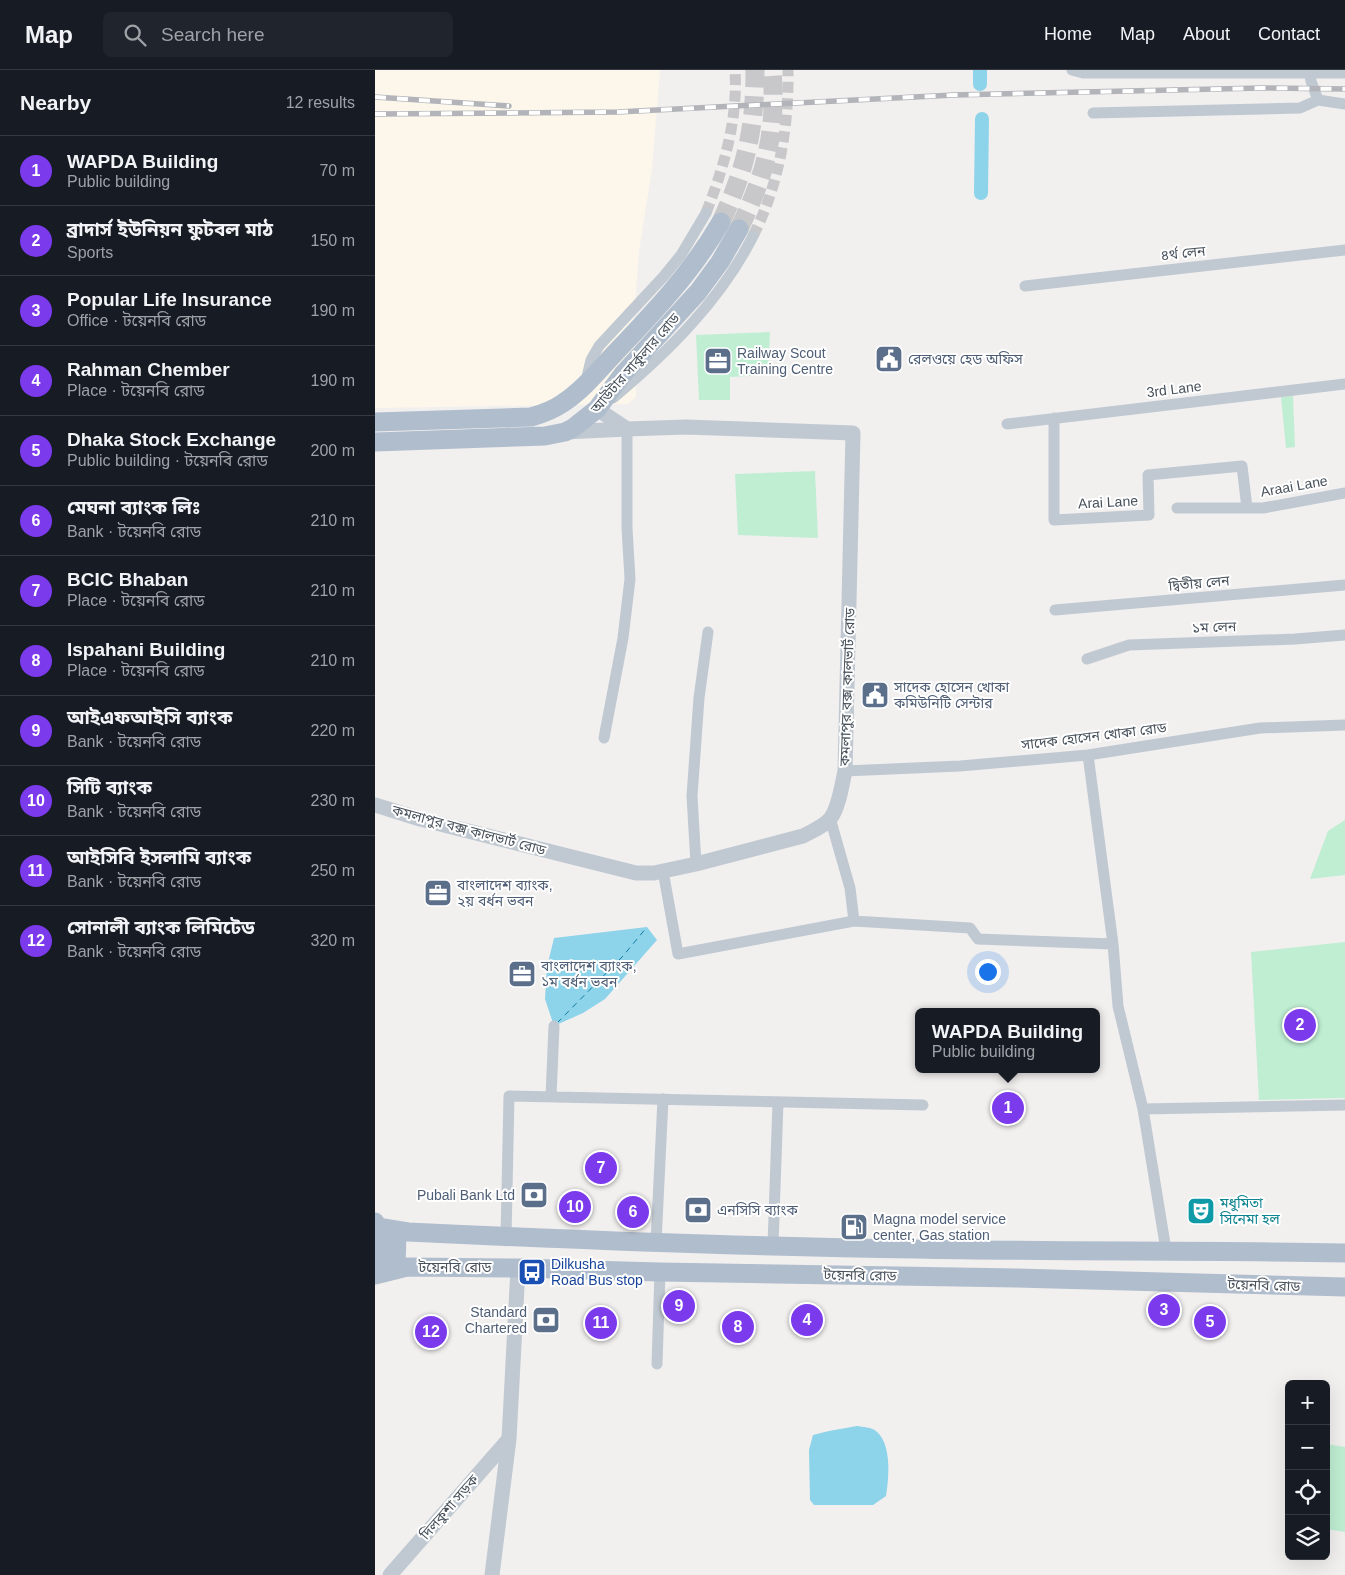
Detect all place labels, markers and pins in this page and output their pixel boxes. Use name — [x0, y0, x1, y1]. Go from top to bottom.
public building icon: রেলওয়ে হেড অফিস — [874, 344, 904, 374]
place label: Railway Scout Training Centre — [737, 345, 833, 377]
office icon: Railway Scout Training Centre — [703, 346, 733, 376]
place label: রেলওয়ে হেড অফিস — [908, 351, 1023, 367]
place label: সাদেক হোসেন খোকা কমিউনিটি সেন্টার — [893, 679, 1010, 711]
public building icon: সাদেক হোসেন খোকা কমিউনিটি সেন্টার — [860, 680, 890, 710]
place label: বাংলাদেশ ব্যাংক, ২য় বর্ধন ভবন — [456, 877, 553, 909]
office icon: বাংলাদেশ ব্যাংক, ২য় বর্ধন ভবন — [423, 878, 453, 908]
place label: বাংলাদেশ ব্যাংক, ১ম বর্ধন ভবন — [540, 958, 637, 990]
office icon: বাংলাদেশ ব্যাংক, ১ম বর্ধন ভবন — [507, 959, 537, 989]
pin: 2 — [1284, 1006, 1316, 1044]
pin: 1 — [992, 1089, 1024, 1127]
pin: 7 — [585, 1149, 617, 1187]
bank icon: Pubali Bank Ltd — [519, 1180, 549, 1210]
place label: Pubali Bank Ltd — [417, 1187, 515, 1203]
pin: 10 — [559, 1188, 591, 1226]
pin: 6 — [617, 1193, 649, 1231]
bank icon: এনসিসি ব্যাংক — [683, 1195, 713, 1225]
place label: মধুমিতা সিনেমা হল — [1219, 1195, 1281, 1227]
theatre icon: মধুমিতা সিনেমা হল — [1186, 1196, 1216, 1226]
place label: এনসিসি ব্যাংক — [717, 1202, 798, 1218]
place label: Magna model service center, Gas station — [873, 1211, 1006, 1243]
fuel station icon: Magna model service center, Gas station — [839, 1212, 869, 1242]
place label: Dilkusha Road Bus stop — [551, 1256, 643, 1288]
bus stop icon: Dilkusha Road Bus stop — [517, 1257, 547, 1287]
pin: 9 — [663, 1287, 695, 1325]
pin: 3 — [1148, 1291, 1180, 1329]
pin: 4 — [791, 1301, 823, 1339]
pin: 5 — [1194, 1303, 1226, 1341]
place label: Standard Chartered — [465, 1304, 527, 1336]
pin: 11 — [585, 1304, 617, 1342]
bank icon: Standard Chartered — [531, 1305, 561, 1335]
pin: 8 — [722, 1308, 754, 1346]
pin: 12 — [415, 1313, 447, 1351]

